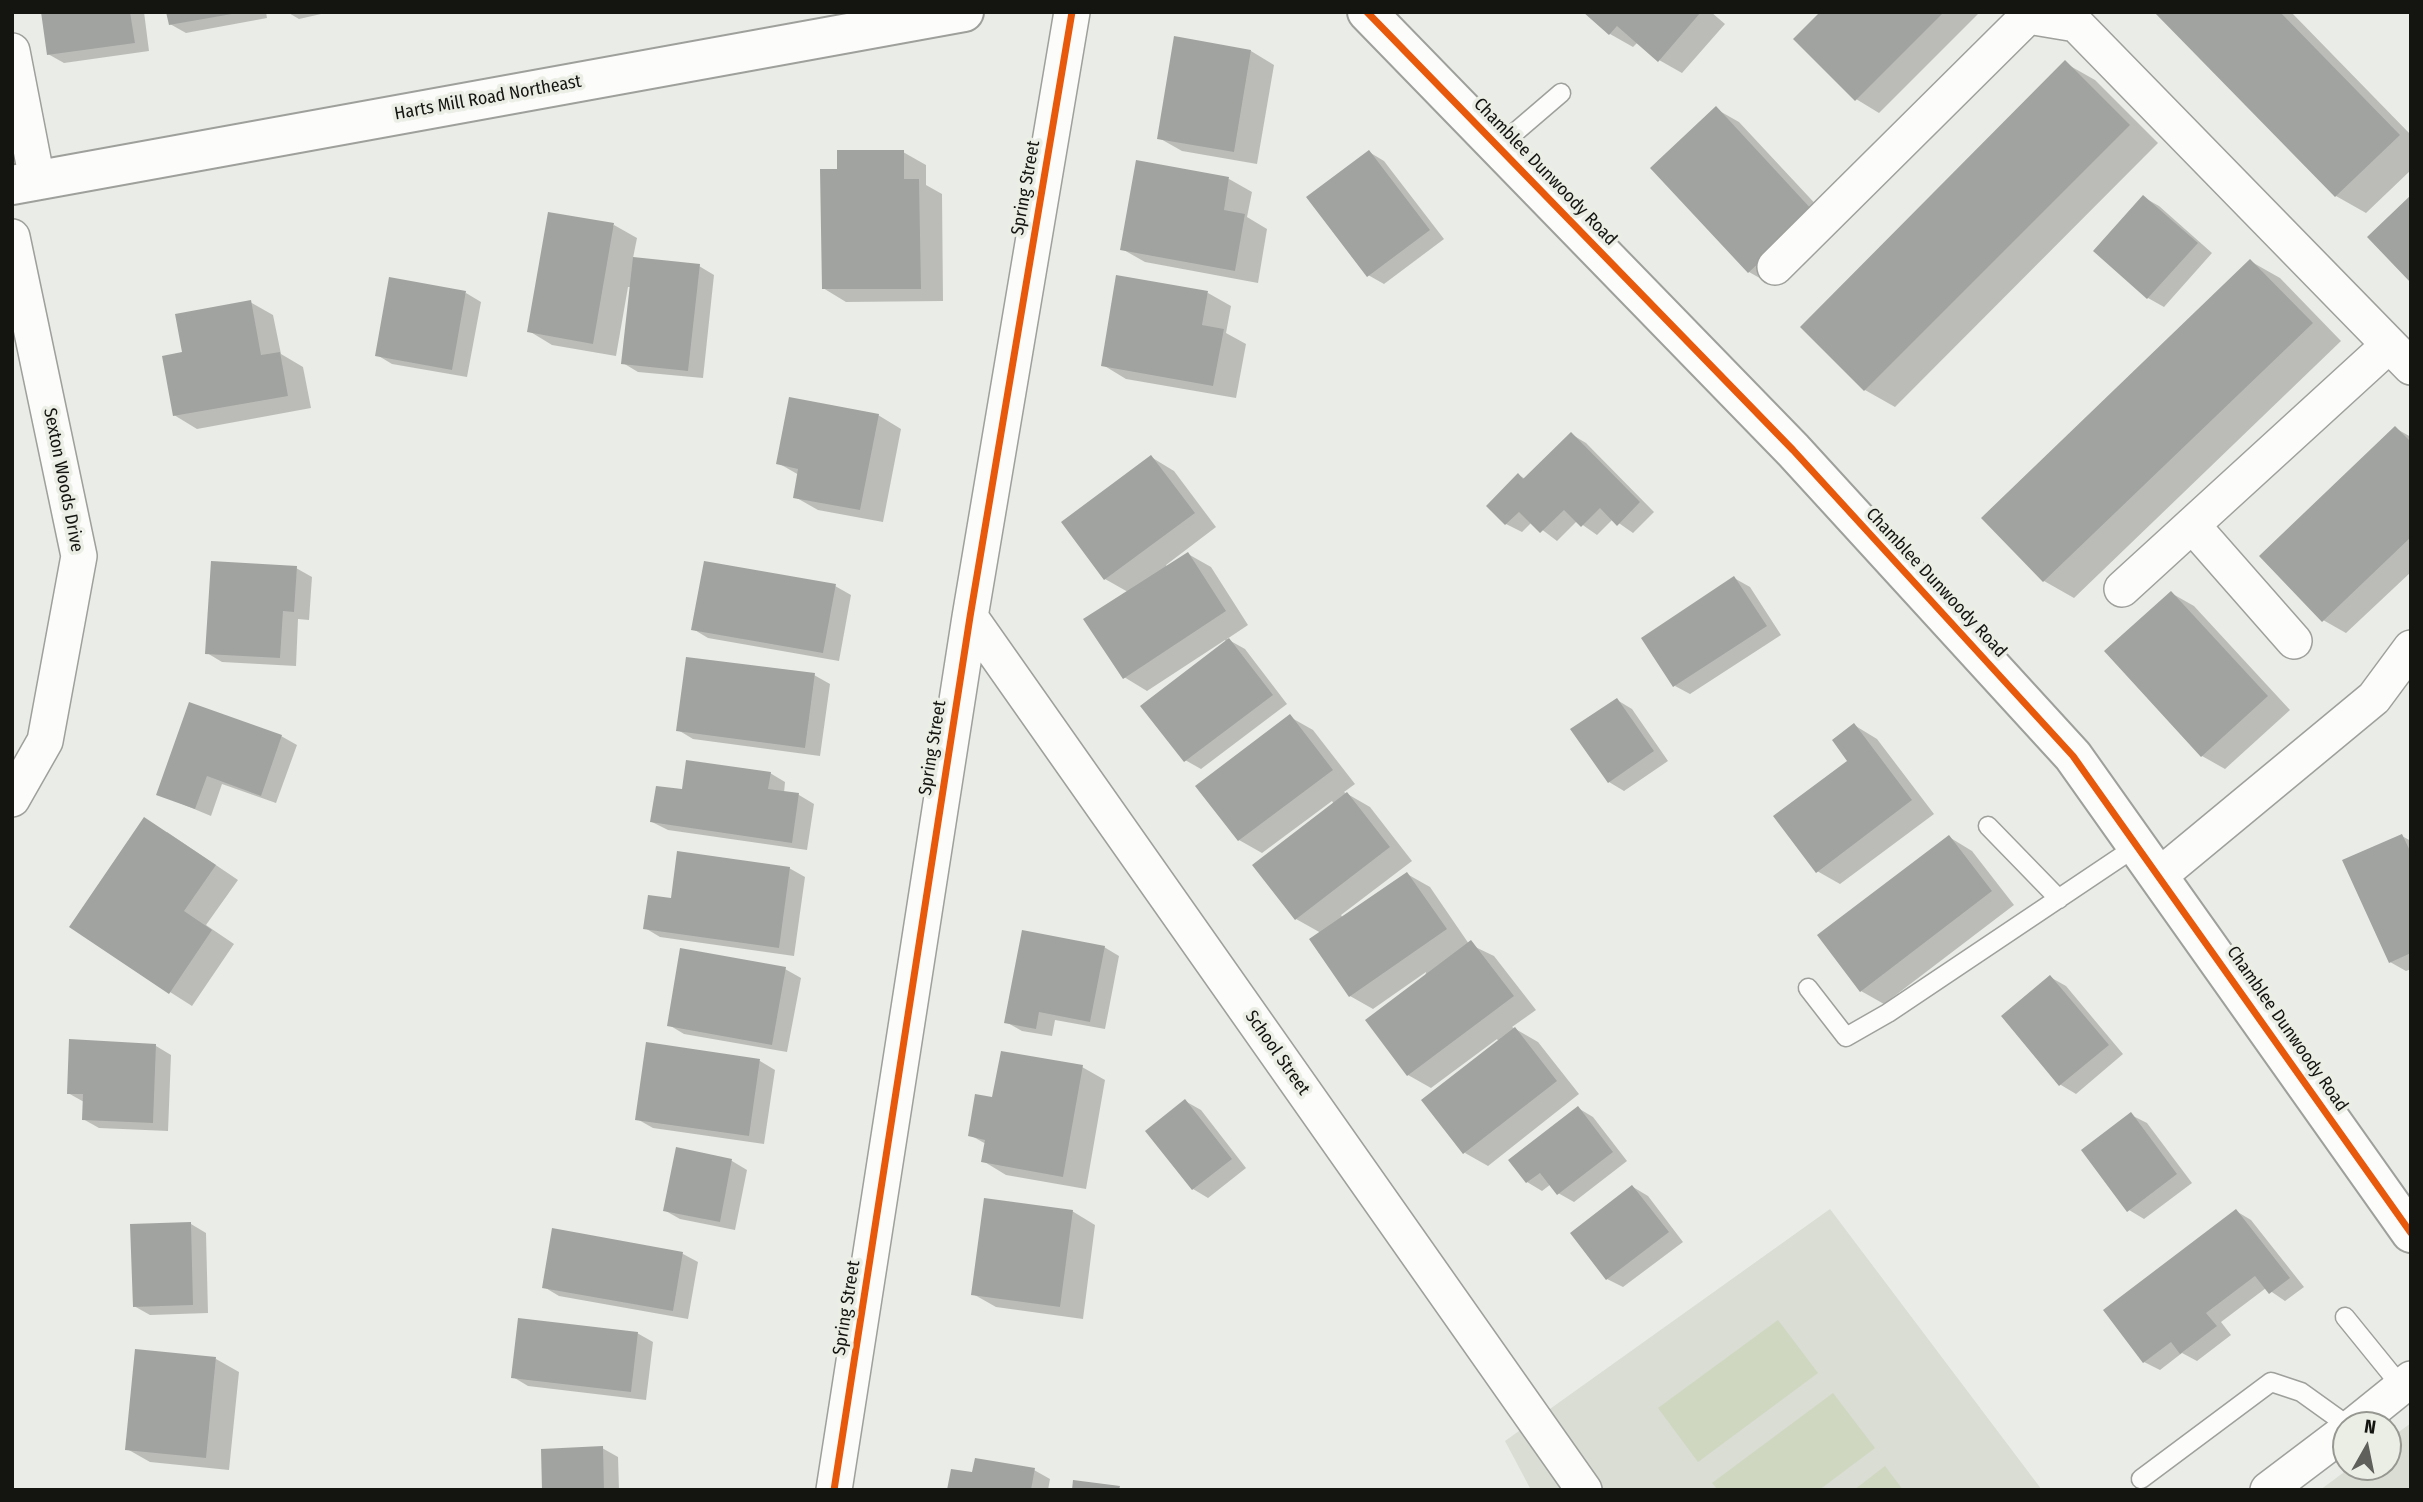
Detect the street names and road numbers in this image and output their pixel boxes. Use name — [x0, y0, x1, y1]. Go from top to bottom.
street label: Harts Mill Road Northeast — [393, 71, 583, 125]
street label: Chamblee Dunwoody Road — [1469, 94, 1621, 250]
street label: Spring Street — [1007, 139, 1045, 237]
street label: Sexton Woods Drive — [38, 406, 88, 554]
street label: Chamblee Dunwoody Road — [1861, 504, 2011, 662]
street label: Spring Street — [915, 699, 951, 797]
street label: Chamblee Dunwoody Road — [2222, 942, 2352, 1116]
street label: School Street — [1240, 1007, 1314, 1099]
street label: Spring Street — [829, 1259, 865, 1357]

